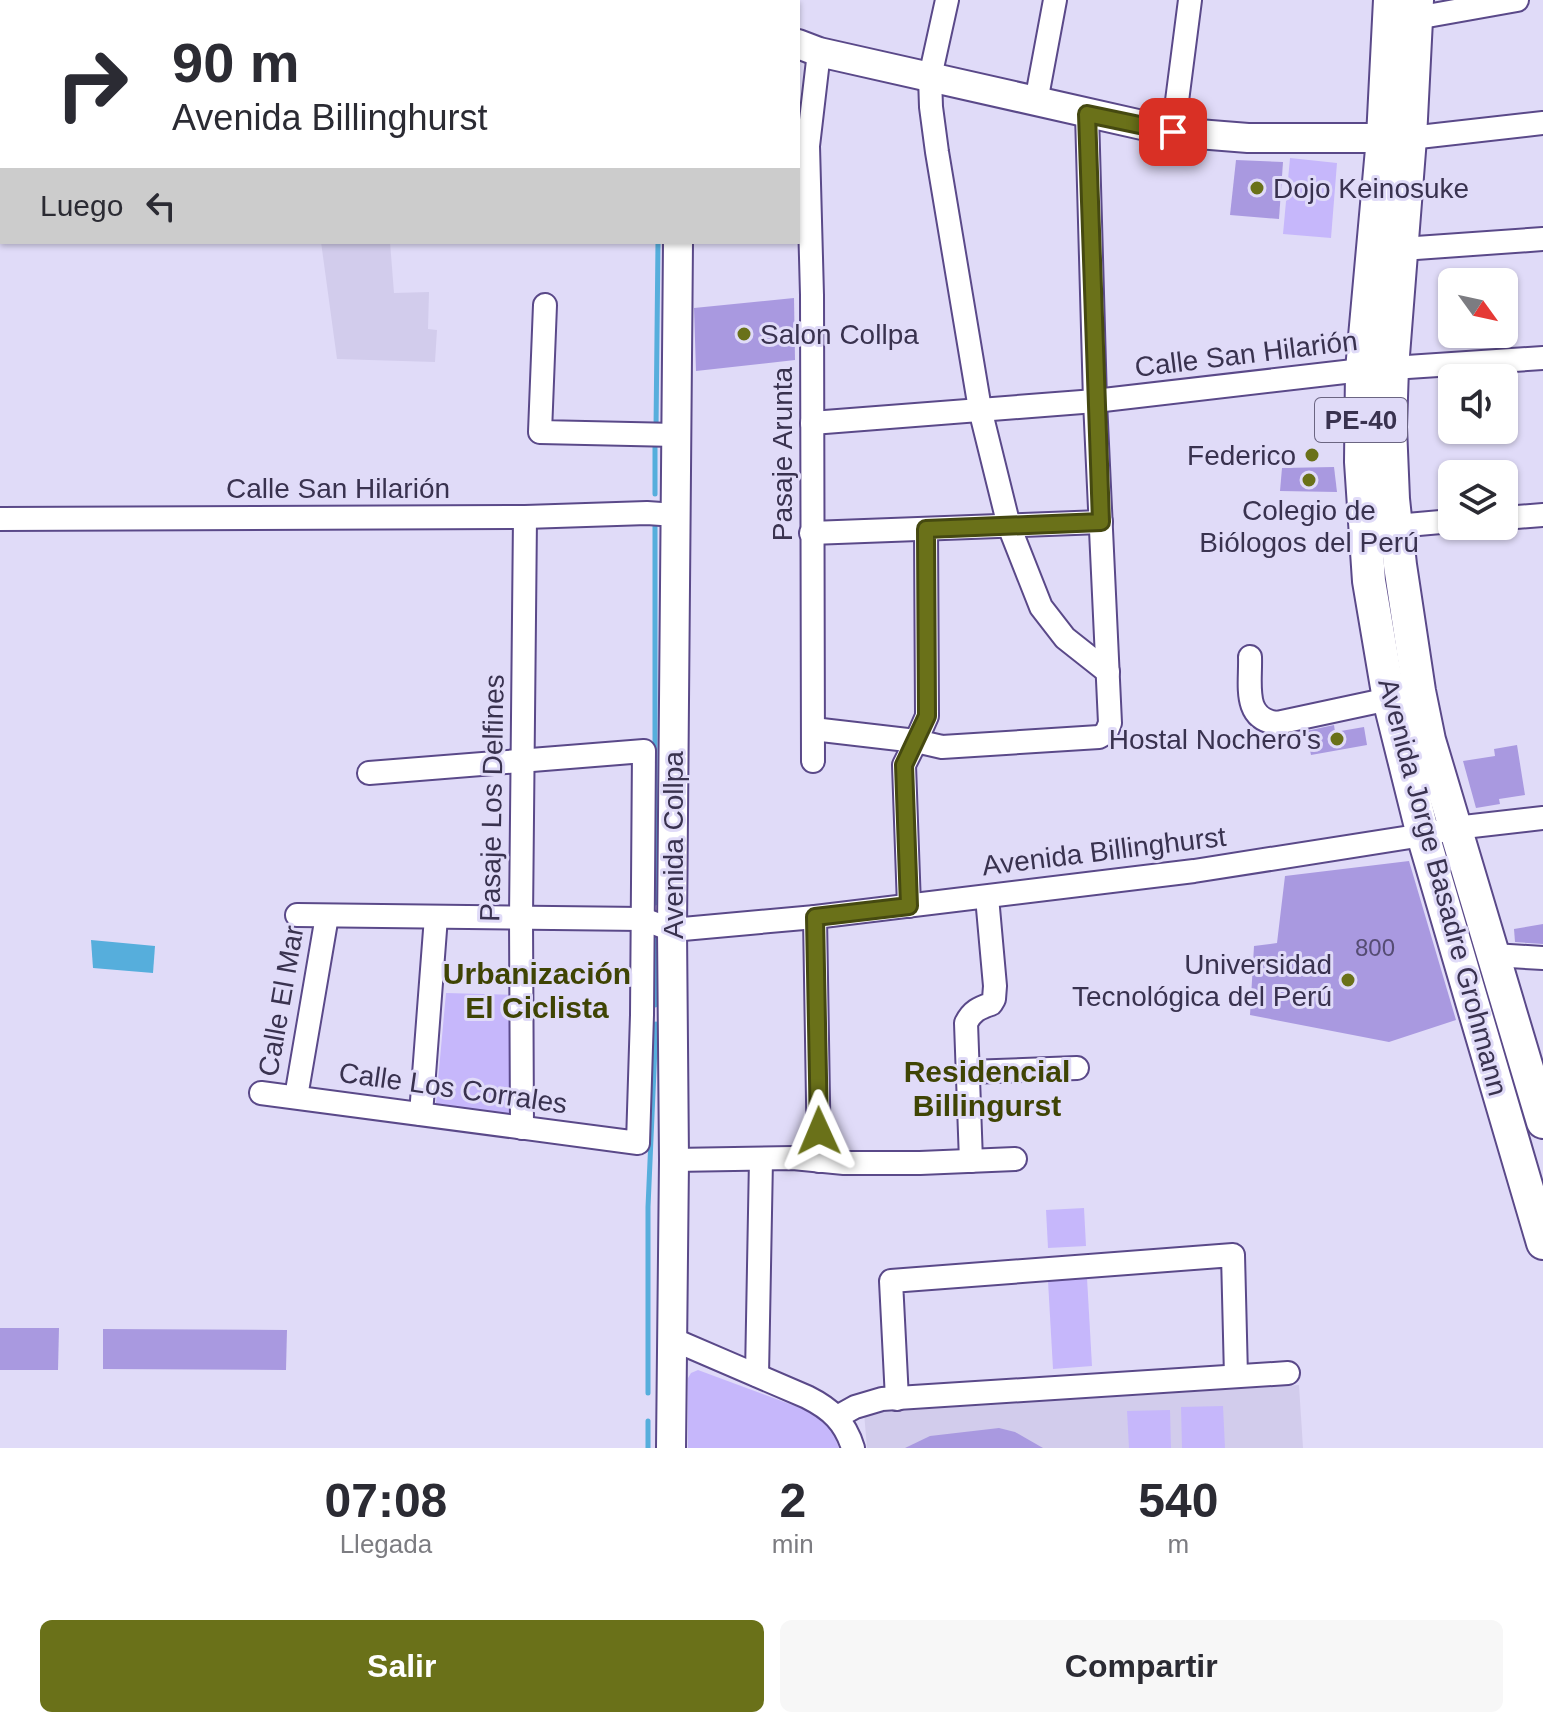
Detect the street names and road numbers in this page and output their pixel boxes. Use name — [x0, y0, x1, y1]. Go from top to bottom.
street label: Calle San Hilarión — [1133, 325, 1359, 383]
street label: Pasaje Arunta — [767, 366, 798, 541]
road number: PE-40 — [1315, 398, 1407, 442]
street label: Calle San Hilarión — [226, 473, 450, 504]
street label: Pasaje Los Delfines — [474, 674, 510, 922]
street label: Avenida Jorge Basadre Grohmann — [1372, 675, 1514, 1099]
street label: Avenida Collpa — [658, 751, 689, 939]
street label: Avenida Billinghurst — [980, 821, 1228, 881]
street label: Calle El Mar — [252, 923, 310, 1079]
street label: Calle Los Corrales — [337, 1057, 569, 1119]

